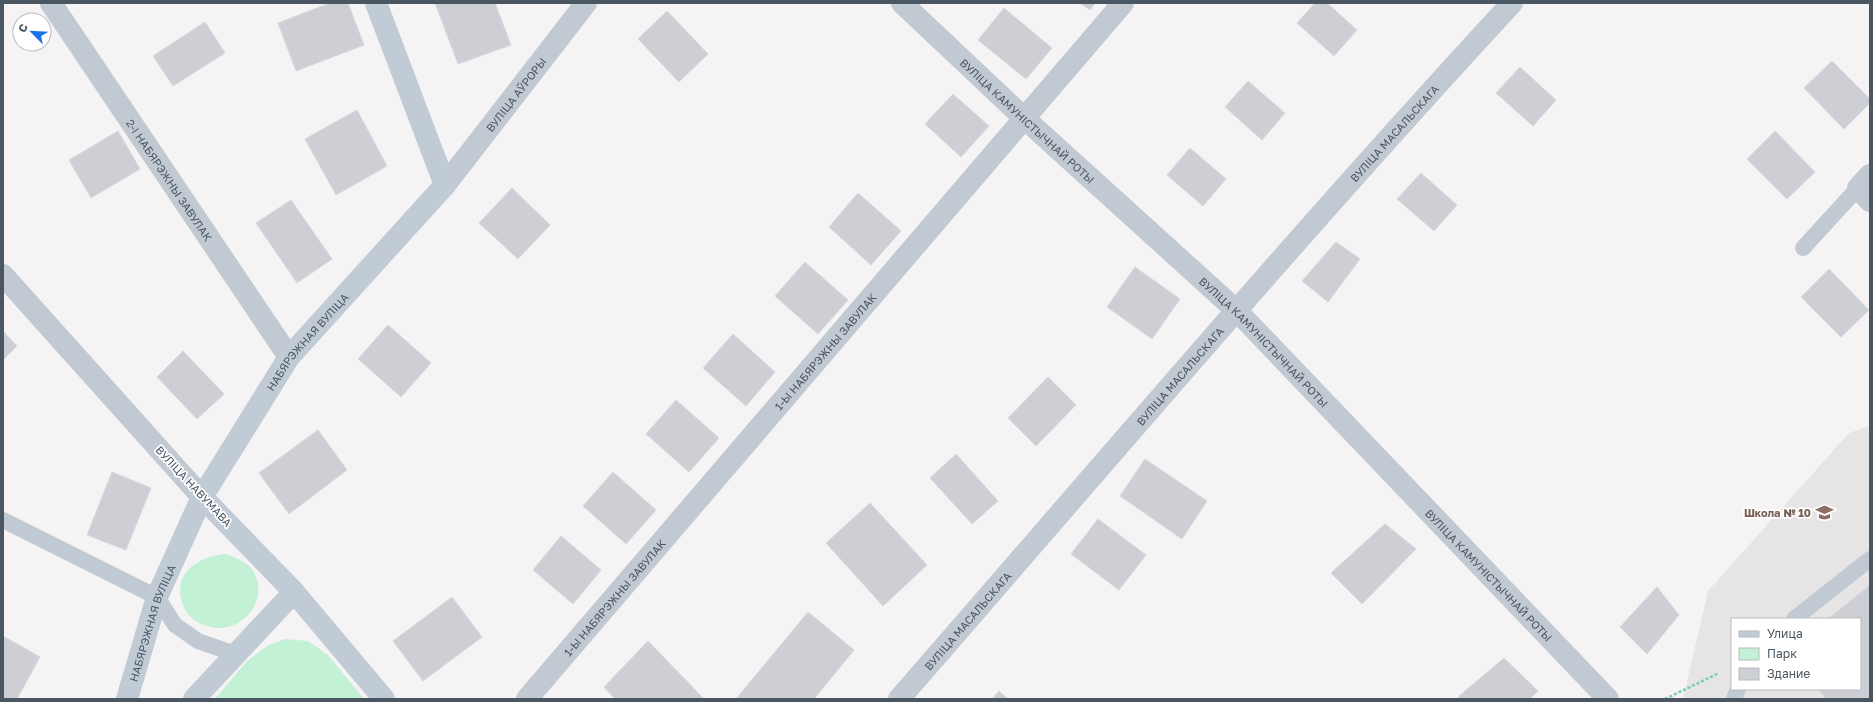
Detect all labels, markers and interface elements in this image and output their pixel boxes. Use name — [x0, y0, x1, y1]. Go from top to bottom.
north arrow — [12, 12, 52, 52]
text: С — [15, 21, 30, 34]
street label: ВУЛІЦА АЎРОРЫ — [483, 54, 548, 134]
street label: ВУЛІЦА КАМУНІСТЫЧНАЙ РОТЫ — [958, 55, 1097, 185]
street label: ВУЛІЦА МАСАЛЬСКАГА — [1347, 81, 1441, 184]
street label: 2-І НАБЯРЭЖНЫ ЗАВУЛАК — [124, 116, 216, 243]
street label: ВУЛІЦА КАМУНІСТЫЧНАЙ РОТЫ — [1197, 274, 1331, 409]
street label: НАБЯРЭЖНАЯ ВУЛІЦА — [263, 289, 351, 393]
street label: 1-Ы НАБЯРЭЖНЫ ЗАВУЛАК — [771, 290, 879, 412]
street label: ВУЛІЦА МАСАЛЬСКАГА — [1133, 324, 1226, 427]
street label: ВУЛІЦА НАВУМАВА — [153, 443, 235, 529]
school or university icon: Школа № 10 — [1814, 502, 1834, 522]
street label: ВУЛІЦА КАМУНІСТЫЧНАЙ РОТЫ — [1423, 506, 1555, 643]
place label: Школа № 10 — [1744, 506, 1811, 519]
street label: 1-Ы НАБЯРЭЖНЫ ЗАВУЛАК — [561, 536, 668, 658]
street label: НАБЯРЭЖНАЯ ВУЛІЦА — [126, 562, 178, 683]
street label: ВУЛІЦА МАСАЛЬСКАГА — [921, 568, 1014, 672]
legend — [1731, 618, 1861, 690]
text: Улица — [1767, 626, 1803, 641]
text: Парк — [1767, 646, 1797, 661]
text: Здание — [1767, 666, 1810, 681]

